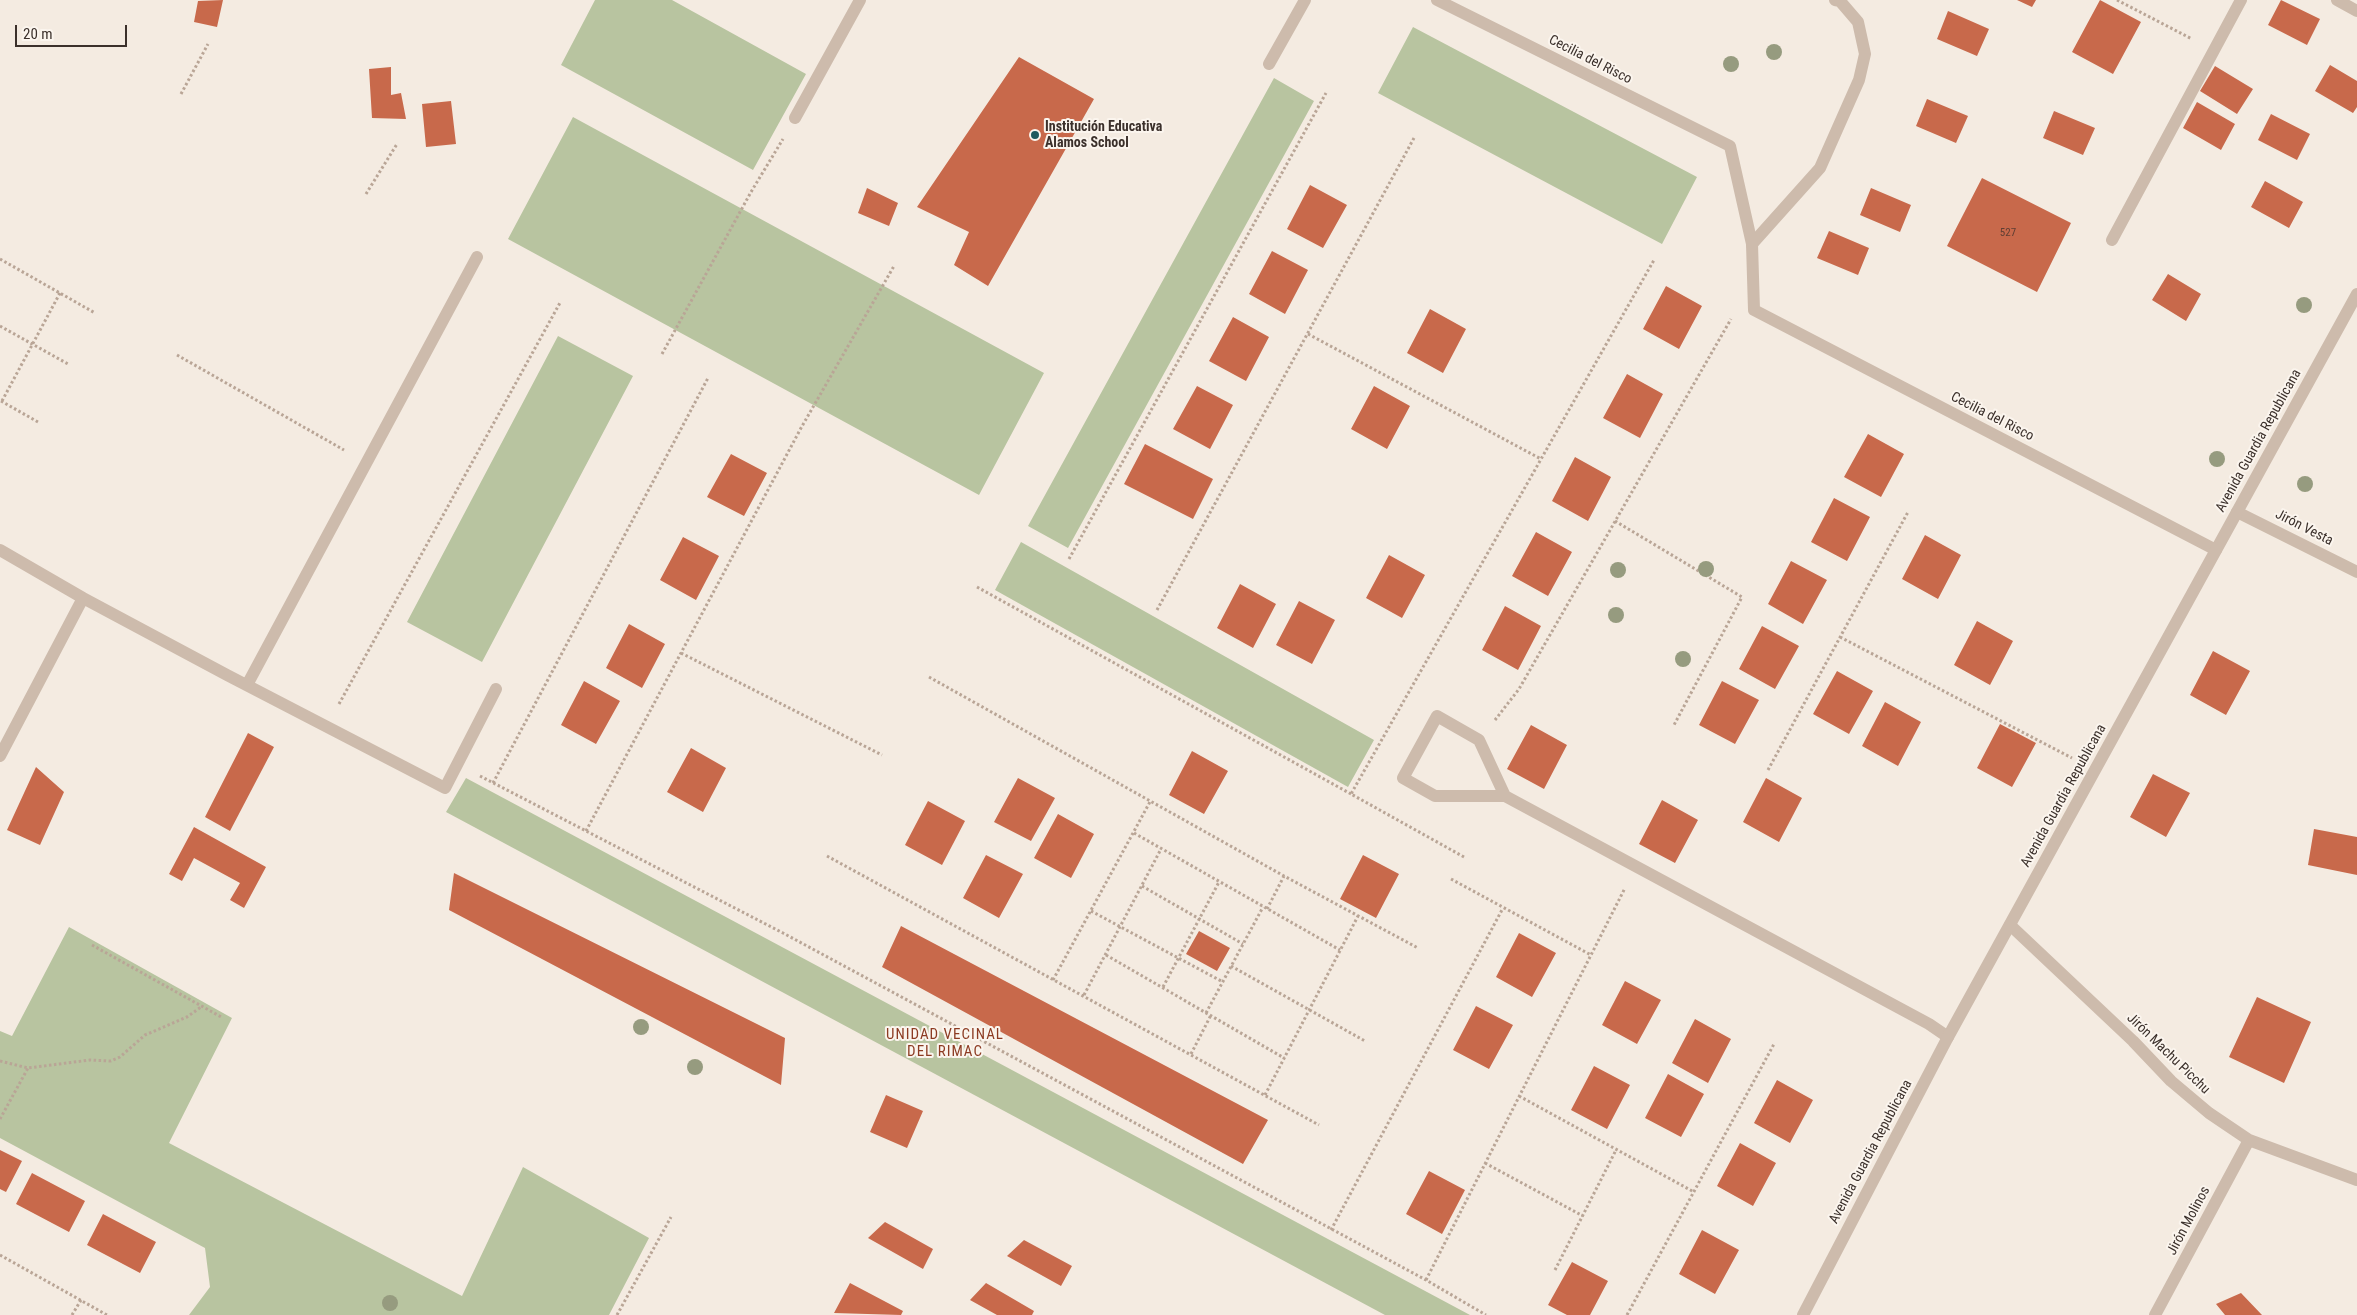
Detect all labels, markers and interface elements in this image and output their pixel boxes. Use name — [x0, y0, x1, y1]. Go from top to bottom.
scale bar — [18, 15, 130, 47]
text: 20 m — [23, 25, 53, 43]
street label: Cecilia del Risco — [1546, 32, 1634, 88]
place label: Institución Educativa Alamos School — [1045, 119, 1162, 152]
marker: Institución Educativa Alamos School — [1029, 129, 1041, 141]
house number: 527 — [2000, 226, 2016, 240]
street label: Avenida Guardia Republicana — [2213, 367, 2305, 515]
street label: Cecilia del Risco — [1948, 389, 2036, 445]
street label: Jirón Vesta — [2272, 506, 2336, 550]
street label: Avenida Guardia Republicana — [2018, 722, 2110, 870]
street label: Jirón Machu Picchu — [2123, 1010, 2213, 1098]
district label: UNIDAD VECINAL DEL RIMAC — [884, 1026, 1006, 1061]
street label: Avenida Guardia Republicana — [1826, 1077, 1916, 1227]
street label: Jirón Molinos — [2164, 1184, 2214, 1258]

